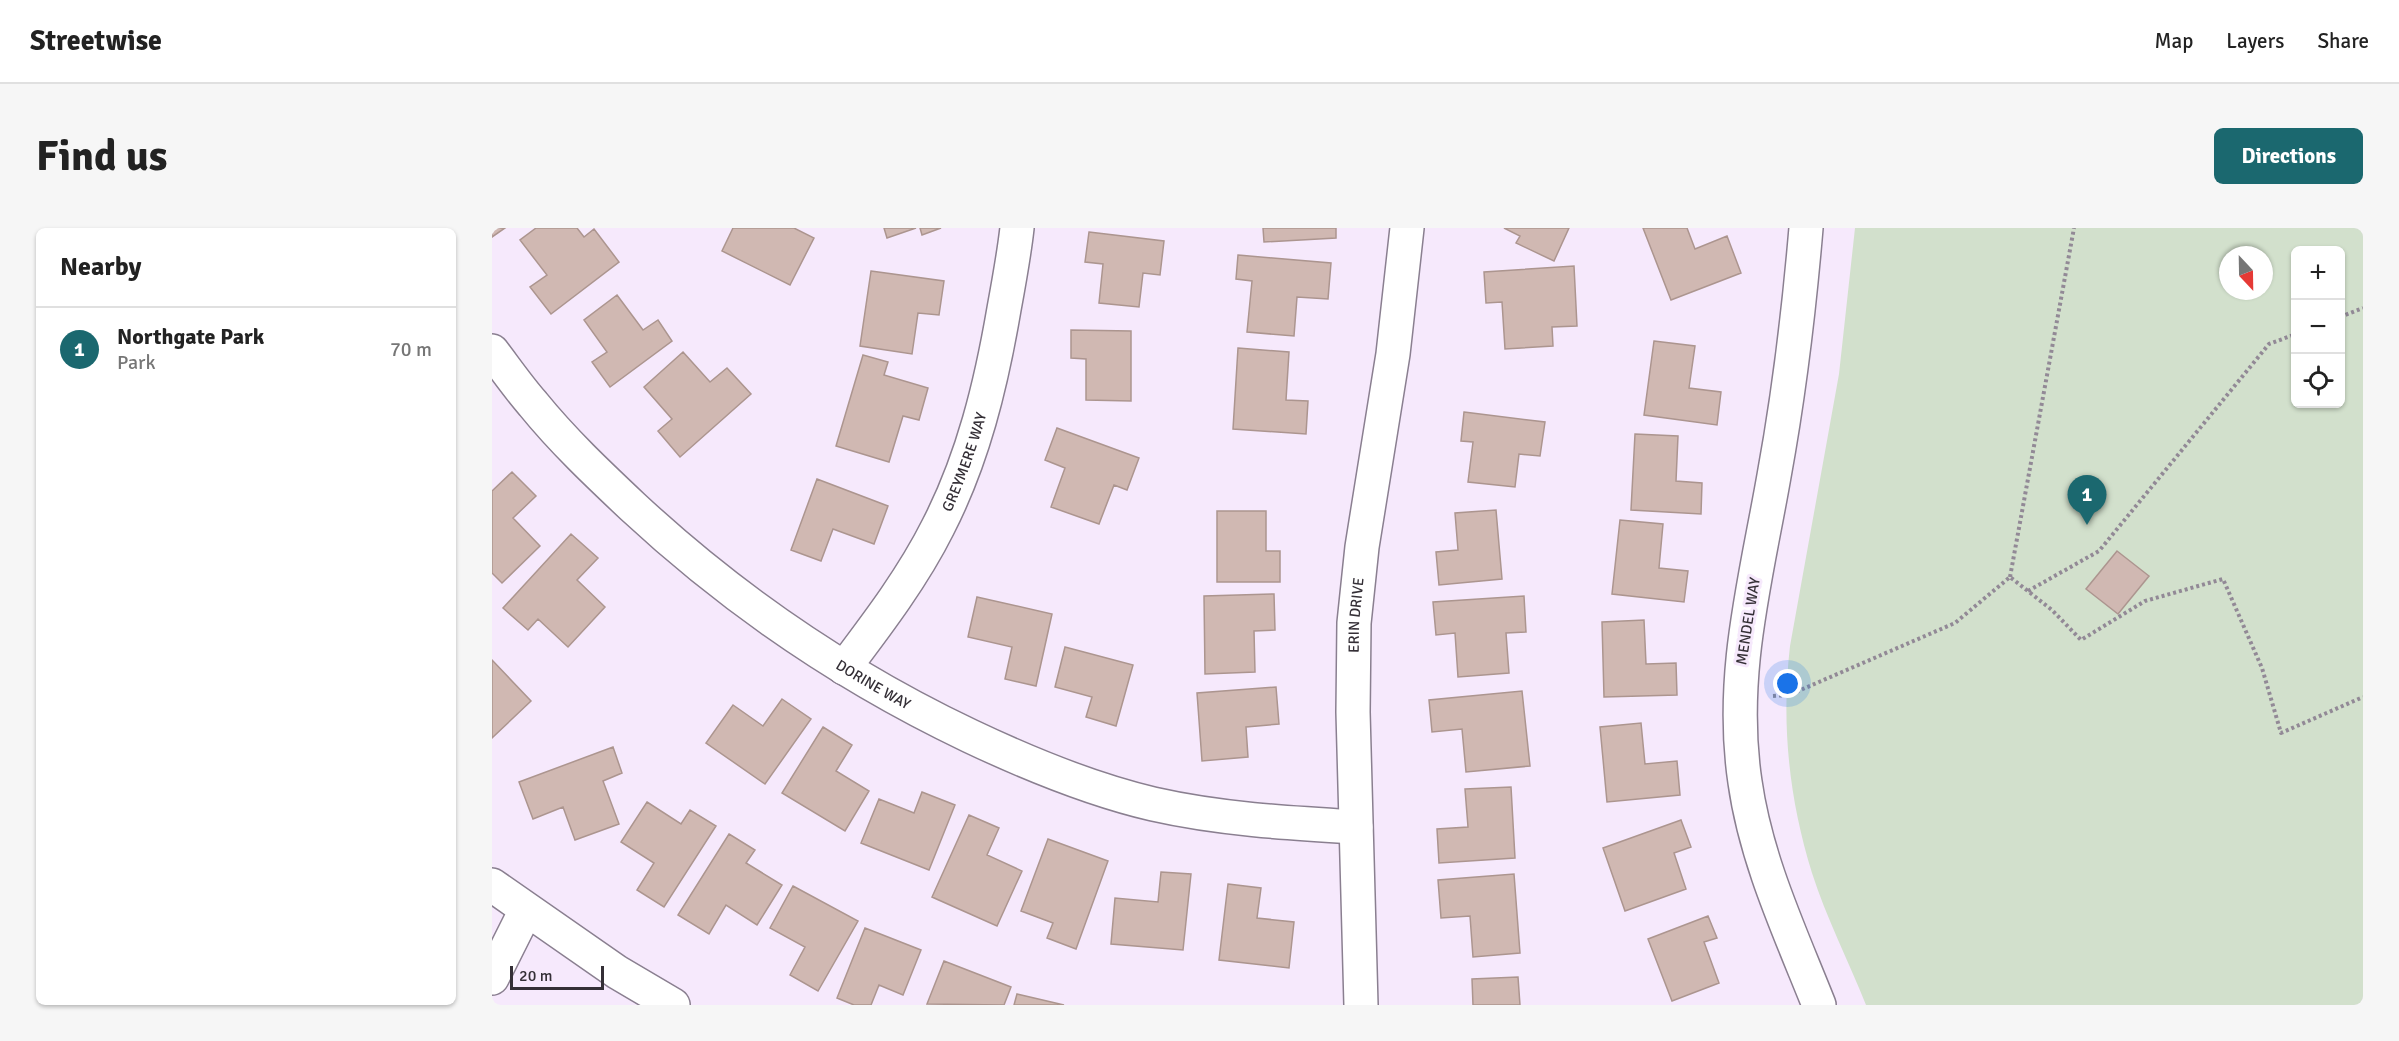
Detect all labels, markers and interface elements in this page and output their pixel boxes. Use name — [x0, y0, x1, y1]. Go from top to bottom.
text: Streetwise — [30, 24, 162, 58]
text: Map — [2155, 28, 2193, 54]
text: Layers — [2226, 28, 2284, 54]
text: Share — [2317, 28, 2369, 54]
button: Directions — [2214, 128, 2363, 184]
text: Find us — [36, 131, 167, 182]
north arrow — [2219, 246, 2273, 300]
map controls — [2291, 246, 2345, 408]
button: + — [2291, 246, 2345, 300]
text: Nearby — [60, 251, 141, 283]
button: − — [2291, 300, 2345, 354]
text: Northgate Park — [117, 323, 264, 350]
text: 1 — [74, 337, 85, 362]
text: 70 m — [390, 337, 432, 362]
text: Park — [117, 350, 155, 375]
button: locate — [2291, 354, 2345, 408]
street label: GREYMERE WAY — [938, 410, 990, 514]
pin: 1 — [2068, 476, 2106, 525]
street label: MENDEL WAY — [1732, 576, 1764, 666]
street label: ERIN DRIVE — [1345, 577, 1368, 653]
street label: DORINE WAY — [833, 656, 914, 713]
your location — [1773, 669, 1802, 698]
scale bar — [510, 963, 604, 990]
text: 20 m — [519, 966, 553, 986]

